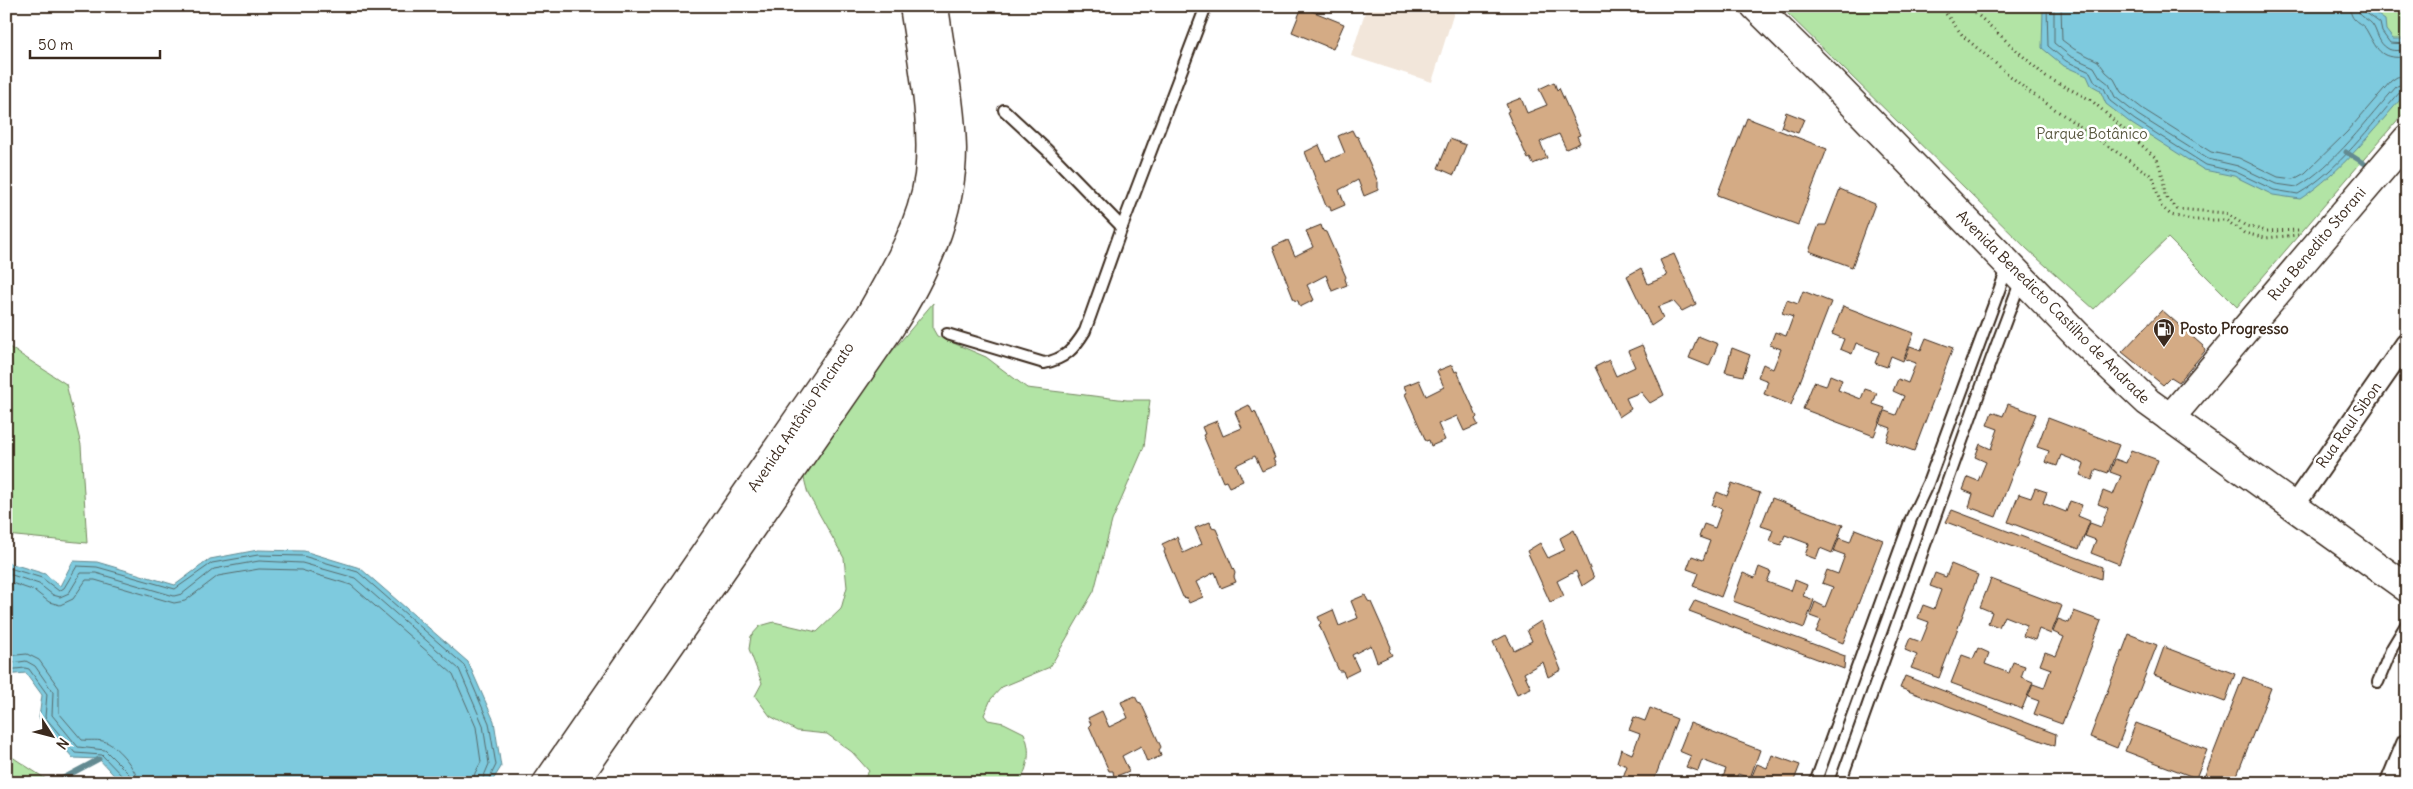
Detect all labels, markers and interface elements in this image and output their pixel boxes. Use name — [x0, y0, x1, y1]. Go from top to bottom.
scale bar — [30, 28, 160, 60]
text: 50 m — [38, 35, 73, 54]
park label: Parque Botânico — [2036, 124, 2148, 143]
street label: Rua Benedito Storani — [2264, 183, 2370, 304]
street label: Avenida Benedicto Castilho de Andrade — [1953, 206, 2154, 407]
fuel station icon: Posto Progresso — [2152, 317, 2176, 348]
place label: Posto Progresso — [2180, 319, 2289, 339]
street label: Avenida Antônio Pincinato — [743, 338, 858, 495]
street label: Rua Raul Sibon — [2312, 378, 2386, 472]
north arrow — [28, 712, 78, 762]
text: N — [52, 734, 73, 753]

